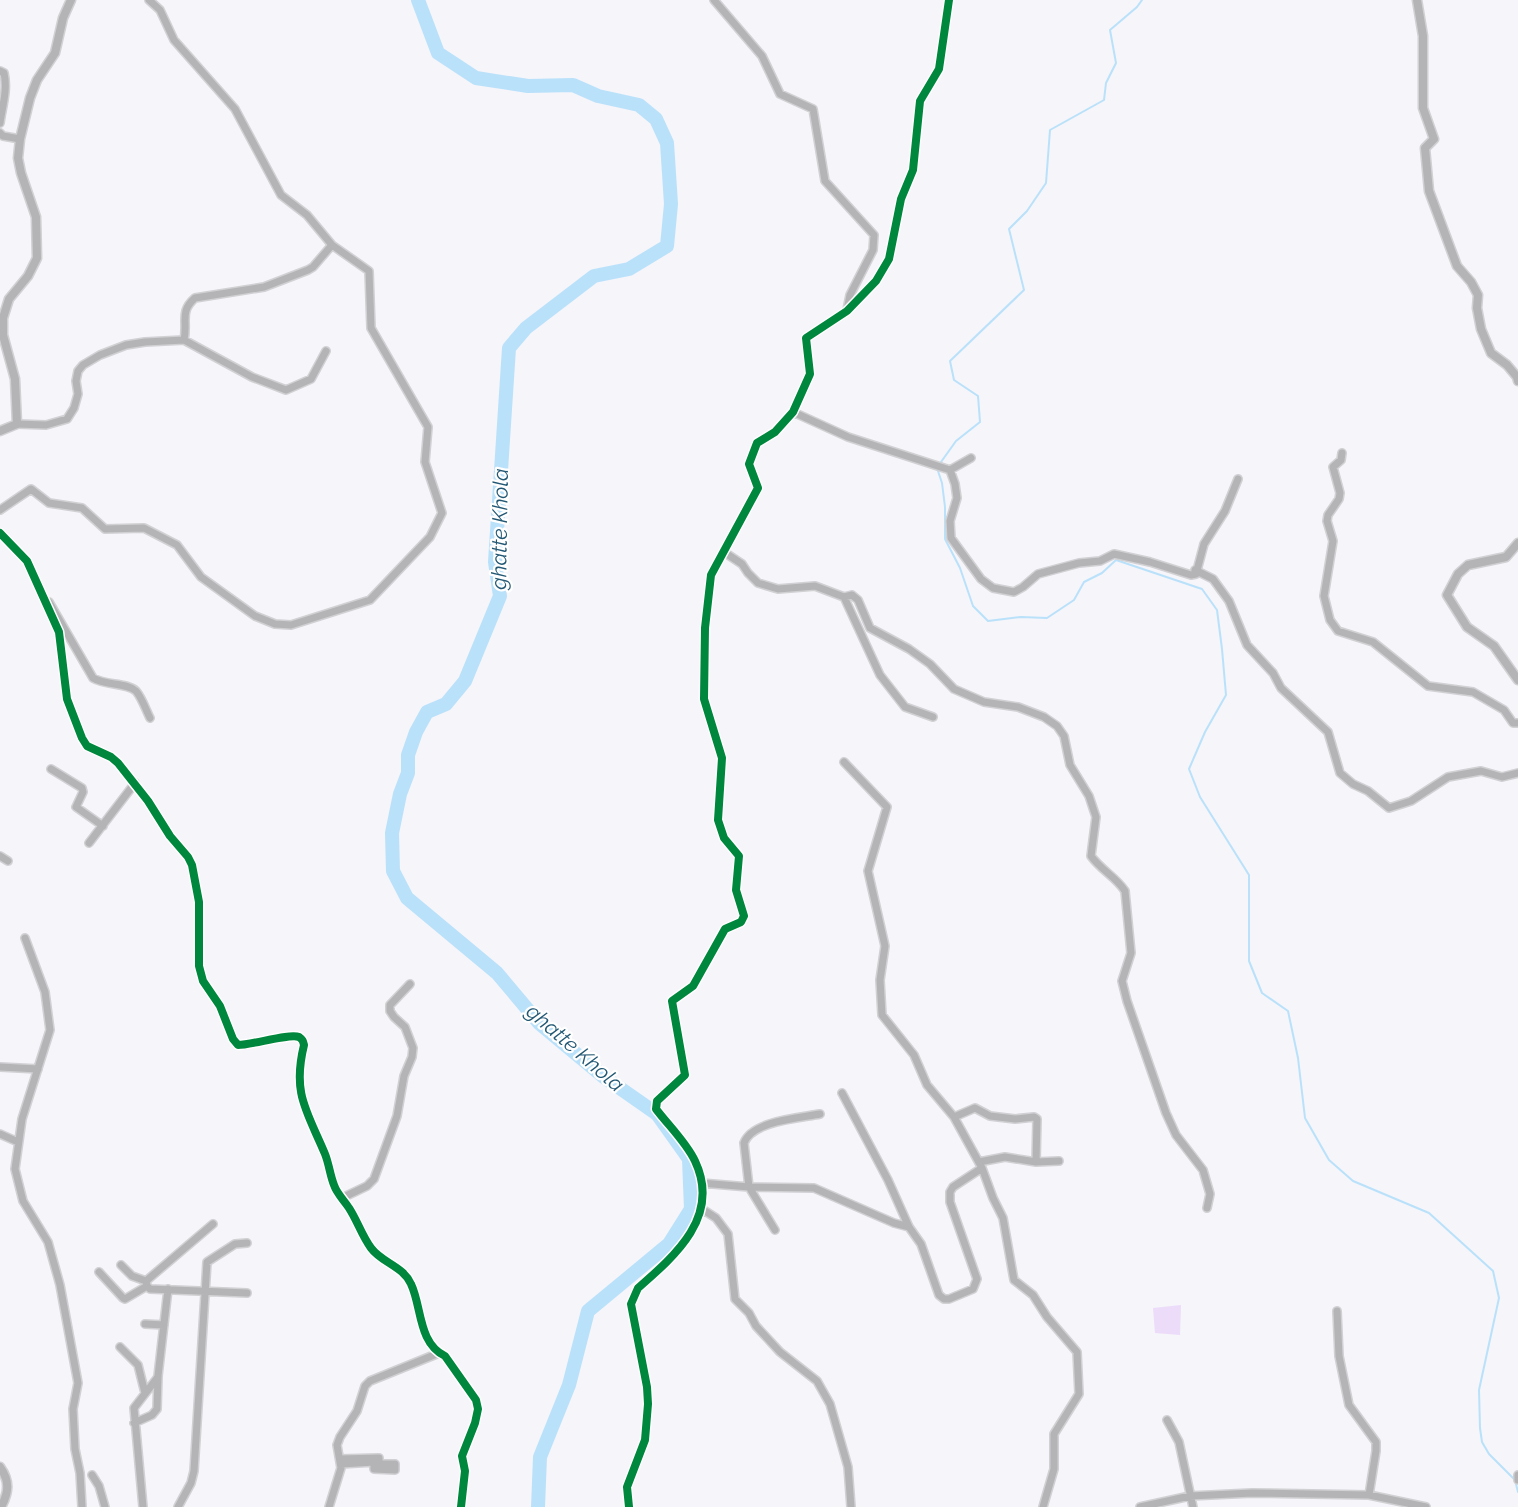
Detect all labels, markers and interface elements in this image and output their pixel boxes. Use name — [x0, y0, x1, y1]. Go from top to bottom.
water label: ghatte Khola — [486, 468, 513, 591]
water label: ghatte Khola — [521, 998, 629, 1097]

